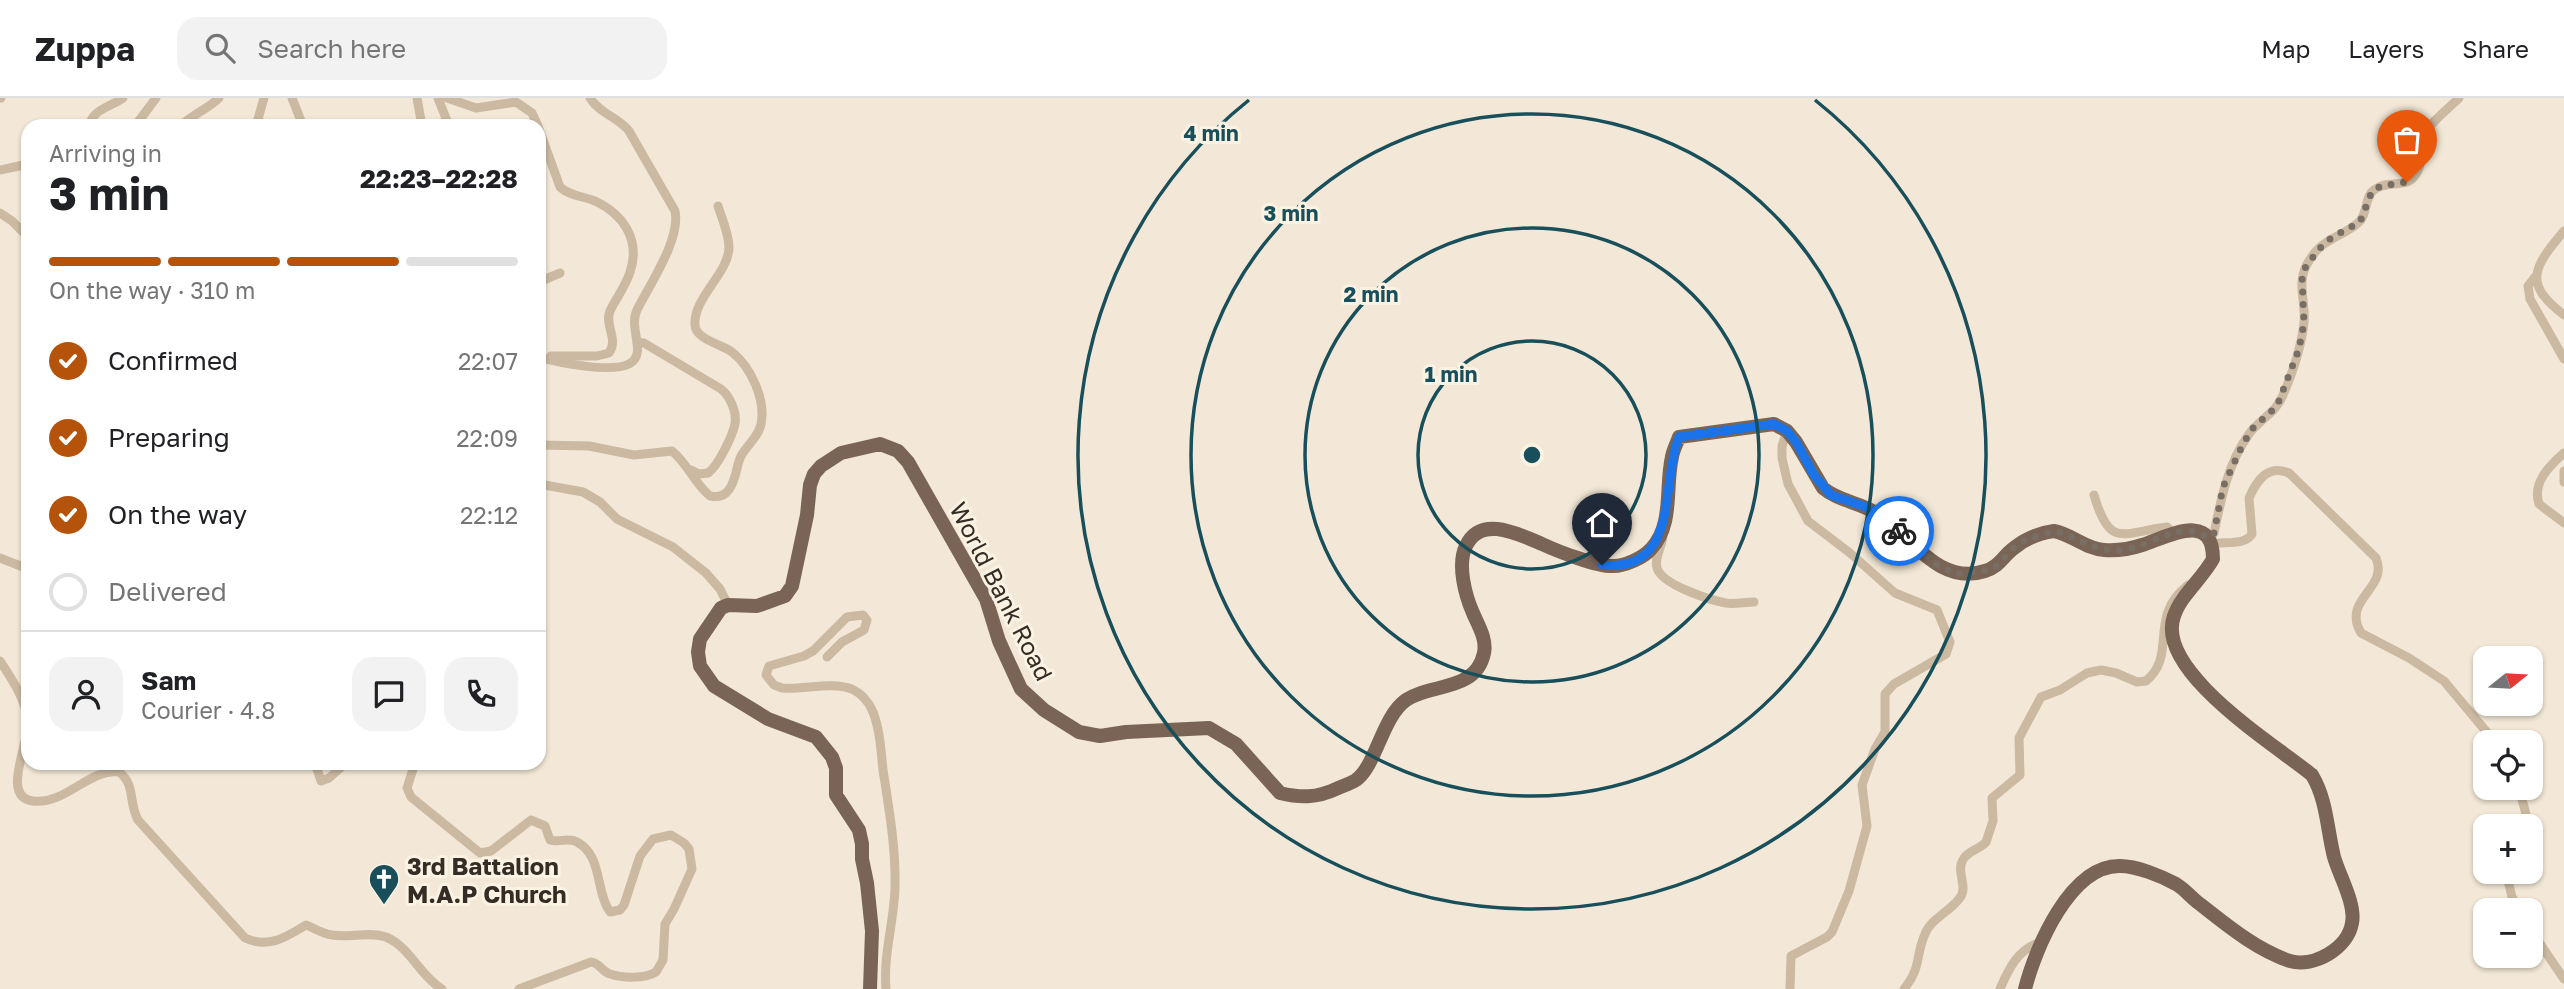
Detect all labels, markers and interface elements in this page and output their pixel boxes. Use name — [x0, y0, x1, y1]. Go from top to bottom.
search box — [177, 17, 667, 80]
text: Zuppa — [35, 29, 135, 68]
icon: search — [201, 29, 239, 67]
text: Search here — [257, 33, 406, 64]
text: Map — [2261, 34, 2310, 63]
text: Layers — [2348, 34, 2424, 63]
text: Share — [2462, 34, 2529, 63]
pin — [2377, 110, 2437, 182]
text: 4 min — [1183, 120, 1239, 146]
icon: bag — [2388, 121, 2426, 159]
text: Arriving in — [49, 139, 162, 167]
text: 22:23–22:28 — [360, 163, 518, 194]
text: 3 min — [49, 165, 169, 220]
text: 3 min — [1264, 200, 1318, 226]
text: On the way · 310 m — [49, 276, 255, 304]
text: 2 min — [1344, 281, 1398, 307]
icon: check — [49, 342, 87, 380]
text: Confirmed — [108, 345, 238, 376]
text: 22:07 — [458, 347, 518, 375]
text: 1 min — [1425, 361, 1477, 387]
icon: check — [49, 419, 87, 457]
text: Preparing — [108, 422, 230, 453]
text: 22:09 — [456, 424, 518, 452]
centre of rings — [1520, 443, 1544, 467]
pin — [1572, 493, 1632, 565]
icon: check — [49, 496, 87, 534]
courier — [1864, 496, 1934, 566]
street label: World Bank Road — [944, 497, 1060, 685]
text: On the way — [108, 499, 247, 530]
text: 22:12 — [460, 501, 518, 529]
icon: home — [1583, 504, 1621, 542]
icon: bike — [1880, 512, 1918, 550]
text: Delivered — [108, 576, 227, 607]
north arrow — [2473, 646, 2543, 716]
map controls — [2473, 646, 2543, 968]
button: person — [49, 657, 123, 731]
button: chat — [352, 657, 426, 731]
button: phone — [444, 657, 518, 731]
text: Sam — [141, 665, 196, 696]
text: Courier · 4.8 — [141, 696, 275, 724]
button: locate — [2473, 730, 2543, 800]
button: + — [2473, 814, 2543, 884]
place label: 3rd Battalion M.A.P Church — [407, 851, 566, 908]
church icon: 3rd Battalion M.A.P Church — [367, 862, 401, 906]
button: − — [2473, 898, 2543, 968]

